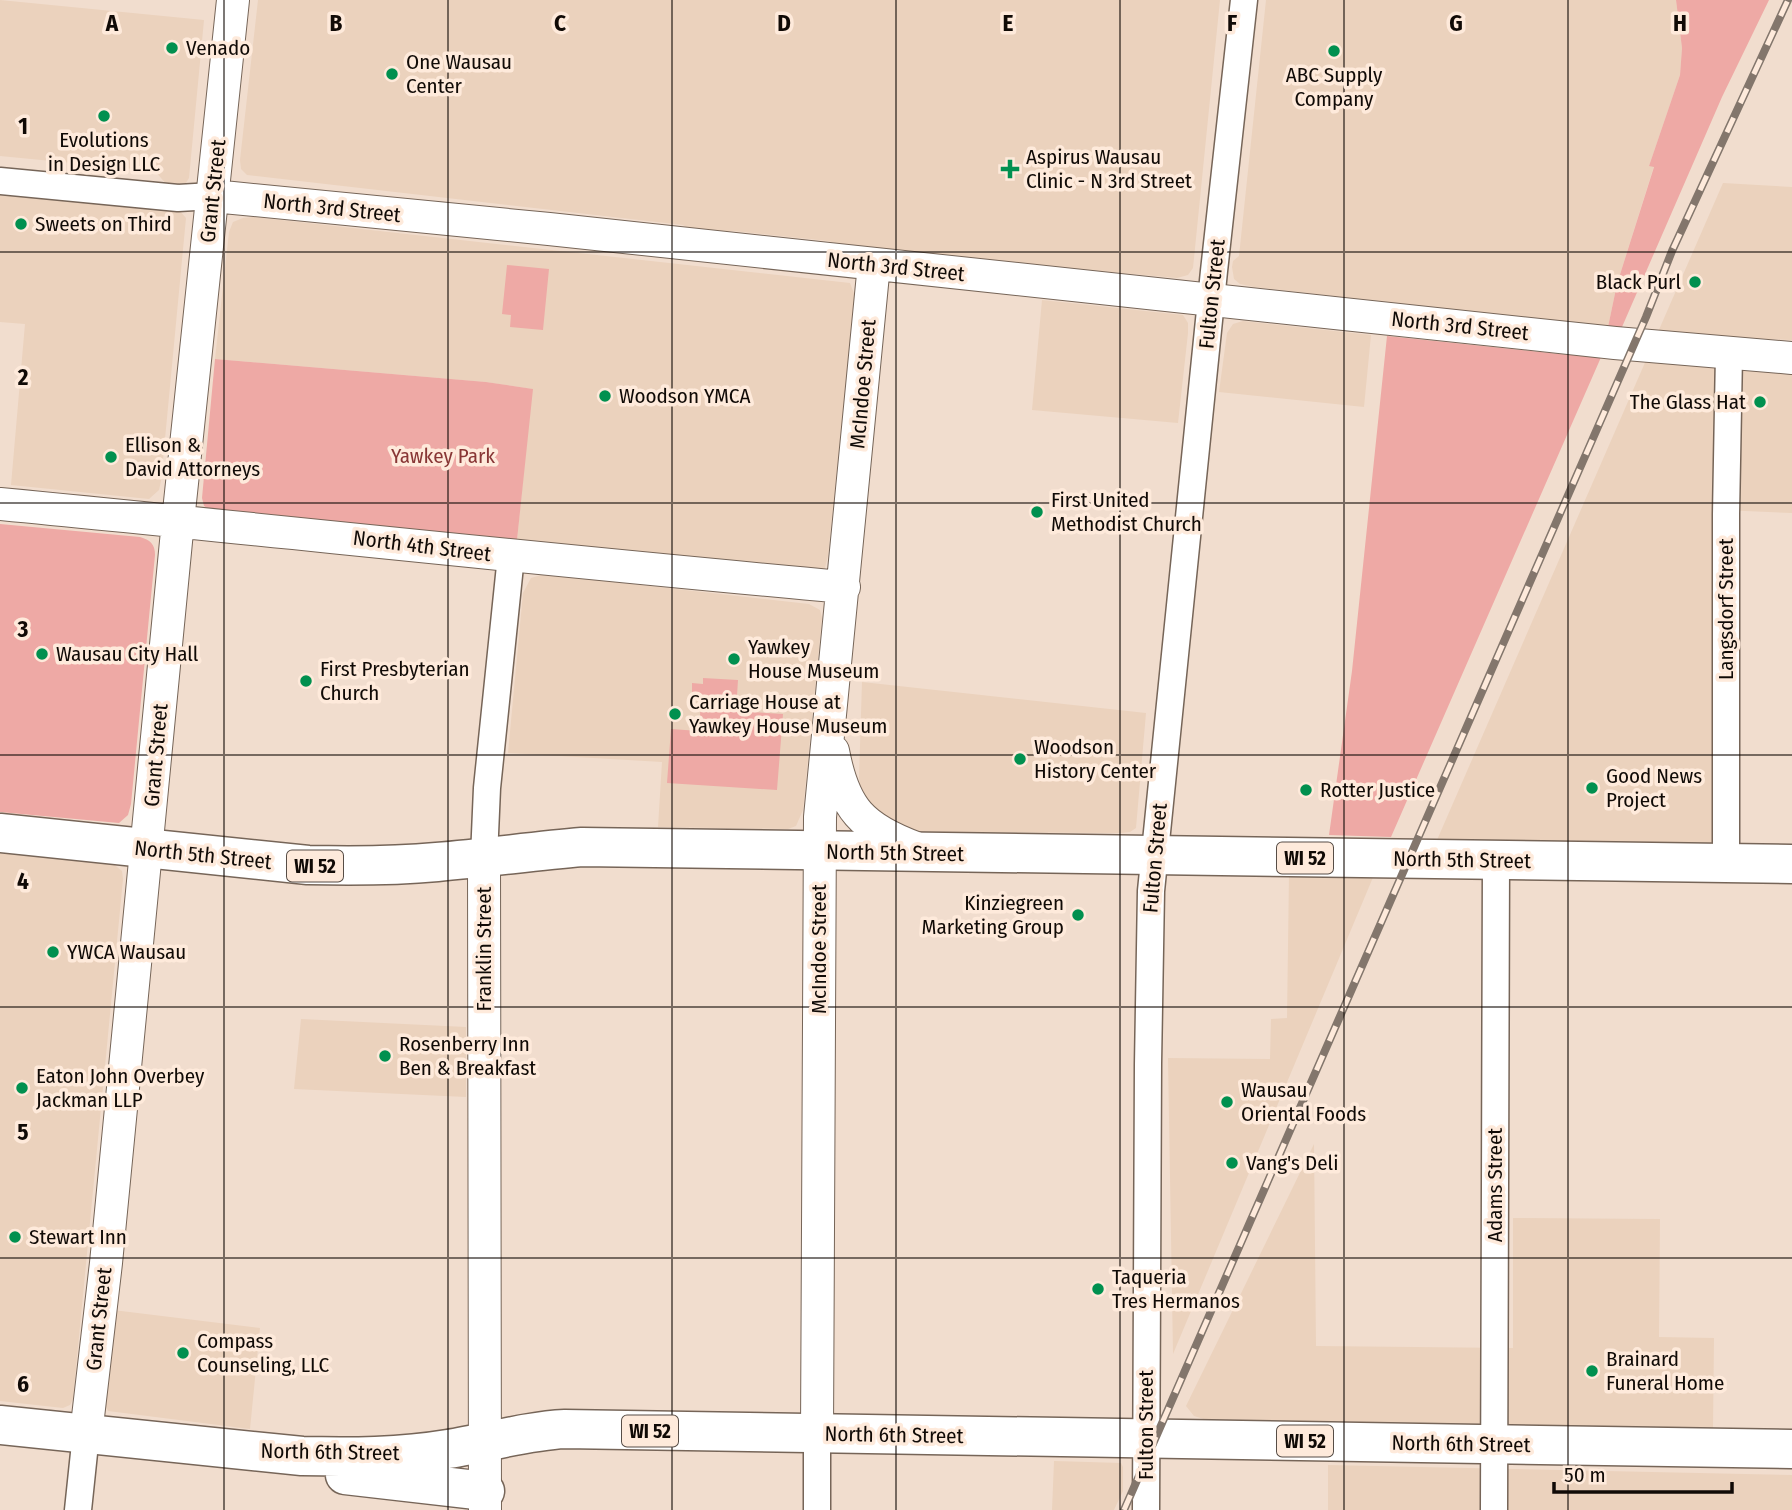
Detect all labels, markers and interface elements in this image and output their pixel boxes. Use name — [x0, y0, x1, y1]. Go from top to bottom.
text: A — [105, 9, 119, 37]
text: B — [330, 9, 343, 37]
text: C — [554, 9, 566, 37]
text: D — [777, 9, 791, 37]
text: E — [1003, 9, 1014, 37]
text: F — [1227, 9, 1237, 37]
text: G — [1449, 9, 1463, 37]
text: H — [1673, 9, 1687, 37]
place label: Venado — [186, 35, 250, 61]
marker: Venado — [164, 40, 180, 56]
marker: ABC Supply Company — [1326, 43, 1342, 59]
place label: One Wausau Center — [406, 49, 512, 99]
place label: ABC Supply Company — [1286, 62, 1383, 112]
marker: One Wausau Center — [384, 66, 400, 82]
marker: Evolutions in Design LLC — [96, 108, 112, 124]
text: 1 — [18, 112, 28, 140]
place label: Evolutions in Design LLC — [48, 127, 160, 177]
street label: Grant Street — [195, 138, 231, 244]
place label: Aspirus Wausau Clinic - N 3rd Street — [1026, 144, 1192, 194]
marker: Aspirus Wausau Clinic - N 3rd Street — [1000, 159, 1020, 179]
street label: North 3rd Street — [262, 188, 402, 228]
place label: Sweets on Third — [35, 211, 172, 237]
marker: Sweets on Third — [13, 216, 29, 232]
street label: Fulton Street — [1193, 238, 1231, 350]
street label: North 3rd Street — [826, 247, 966, 287]
place label: Black Purl — [1596, 269, 1681, 295]
marker: Black Purl — [1687, 274, 1703, 290]
street label: North 3rd Street — [1390, 306, 1530, 346]
street label: McIndoe Street — [844, 318, 882, 450]
text: 2 — [17, 363, 29, 391]
place label: Woodson YMCA — [619, 383, 750, 409]
marker: Woodson YMCA — [597, 388, 613, 404]
place label: The Glass Hat — [1630, 389, 1746, 415]
marker: The Glass Hat — [1752, 394, 1768, 410]
place label: Ellison & David Attorneys — [125, 432, 260, 482]
park label: Yawkey Park — [391, 443, 495, 469]
marker: Ellison & David Attorneys — [103, 449, 119, 465]
place label: First United Methodist Church — [1051, 487, 1202, 537]
marker: First United Methodist Church — [1029, 504, 1045, 520]
street label: North 4th Street — [352, 525, 493, 567]
street label: Langsdorf Street — [1713, 538, 1739, 680]
text: 3 — [17, 615, 29, 643]
place label: Yawkey House Museum — [748, 634, 879, 684]
place label: Wausau City Hall — [56, 641, 199, 667]
marker: Wausau City Hall — [34, 646, 50, 662]
marker: Yawkey House Museum — [726, 651, 742, 667]
place label: First Presbyterian Church — [320, 656, 470, 706]
marker: First Presbyterian Church — [298, 673, 314, 689]
place label: Carriage House at Yawkey House Museum — [689, 689, 887, 739]
street label: Grant Street — [139, 702, 173, 808]
marker: Carriage House at Yawkey House Museum — [667, 706, 683, 722]
place label: Woodson History Center — [1034, 734, 1157, 784]
marker: Woodson History Center — [1012, 751, 1028, 767]
place label: Good News Project — [1606, 763, 1702, 813]
place label: Rotter Justice — [1320, 777, 1435, 803]
marker: Good News Project — [1584, 780, 1600, 796]
marker: Rotter Justice — [1298, 782, 1314, 798]
street label: Fulton Street — [1137, 802, 1173, 914]
street label: North 5th Street — [133, 835, 273, 875]
street label: North 5th Street — [826, 839, 964, 867]
road number: WI 52 — [1277, 842, 1333, 874]
street label: North 5th Street — [1393, 846, 1531, 874]
road number: WI 52 — [287, 850, 343, 881]
text: 4 — [17, 867, 29, 895]
street label: McIndoe Street — [806, 884, 832, 1014]
street label: Franklin Street — [471, 886, 497, 1011]
place label: Kinziegreen Marketing Group — [921, 890, 1064, 940]
marker: Kinziegreen Marketing Group — [1070, 907, 1086, 923]
place label: YWCA Wausau — [67, 939, 186, 965]
marker: YWCA Wausau — [45, 944, 61, 960]
place label: Rosenberry Inn Ben & Breakfast — [399, 1031, 536, 1081]
marker: Rosenberry Inn Ben & Breakfast — [377, 1048, 393, 1064]
place label: Eaton John Overbey Jackman LLP — [36, 1063, 205, 1113]
place label: Wausau Oriental Foods — [1241, 1077, 1366, 1127]
marker: Eaton John Overbey Jackman LLP — [14, 1080, 30, 1096]
marker: Wausau Oriental Foods — [1219, 1094, 1235, 1110]
text: 5 — [17, 1118, 29, 1146]
street label: Adams Street — [1482, 1128, 1508, 1242]
place label: Vang's Deli — [1246, 1150, 1338, 1176]
marker: Vang's Deli — [1224, 1155, 1240, 1171]
place label: Stewart Inn — [29, 1224, 127, 1250]
marker: Stewart Inn — [7, 1229, 23, 1245]
place label: Taqueria Tres Hermanos — [1112, 1264, 1240, 1314]
street label: Grant Street — [81, 1266, 117, 1372]
marker: Taqueria Tres Hermanos — [1090, 1281, 1106, 1297]
place label: Compass Counseling, LLC — [197, 1328, 329, 1378]
marker: Compass Counseling, LLC — [175, 1345, 191, 1361]
place label: Brainard Funeral Home — [1606, 1346, 1724, 1396]
marker: Brainard Funeral Home — [1584, 1363, 1600, 1379]
text: 6 — [17, 1370, 29, 1398]
street label: Fulton Street — [1133, 1370, 1159, 1480]
road number: WI 52 — [622, 1415, 678, 1446]
street label: North 6th Street — [824, 1421, 964, 1449]
road number: WI 52 — [1277, 1426, 1333, 1456]
street label: North 6th Street — [1391, 1430, 1531, 1458]
street label: North 6th Street — [260, 1438, 400, 1466]
scale bar — [1554, 1450, 1732, 1494]
text: 50 m — [1564, 1462, 1606, 1488]

